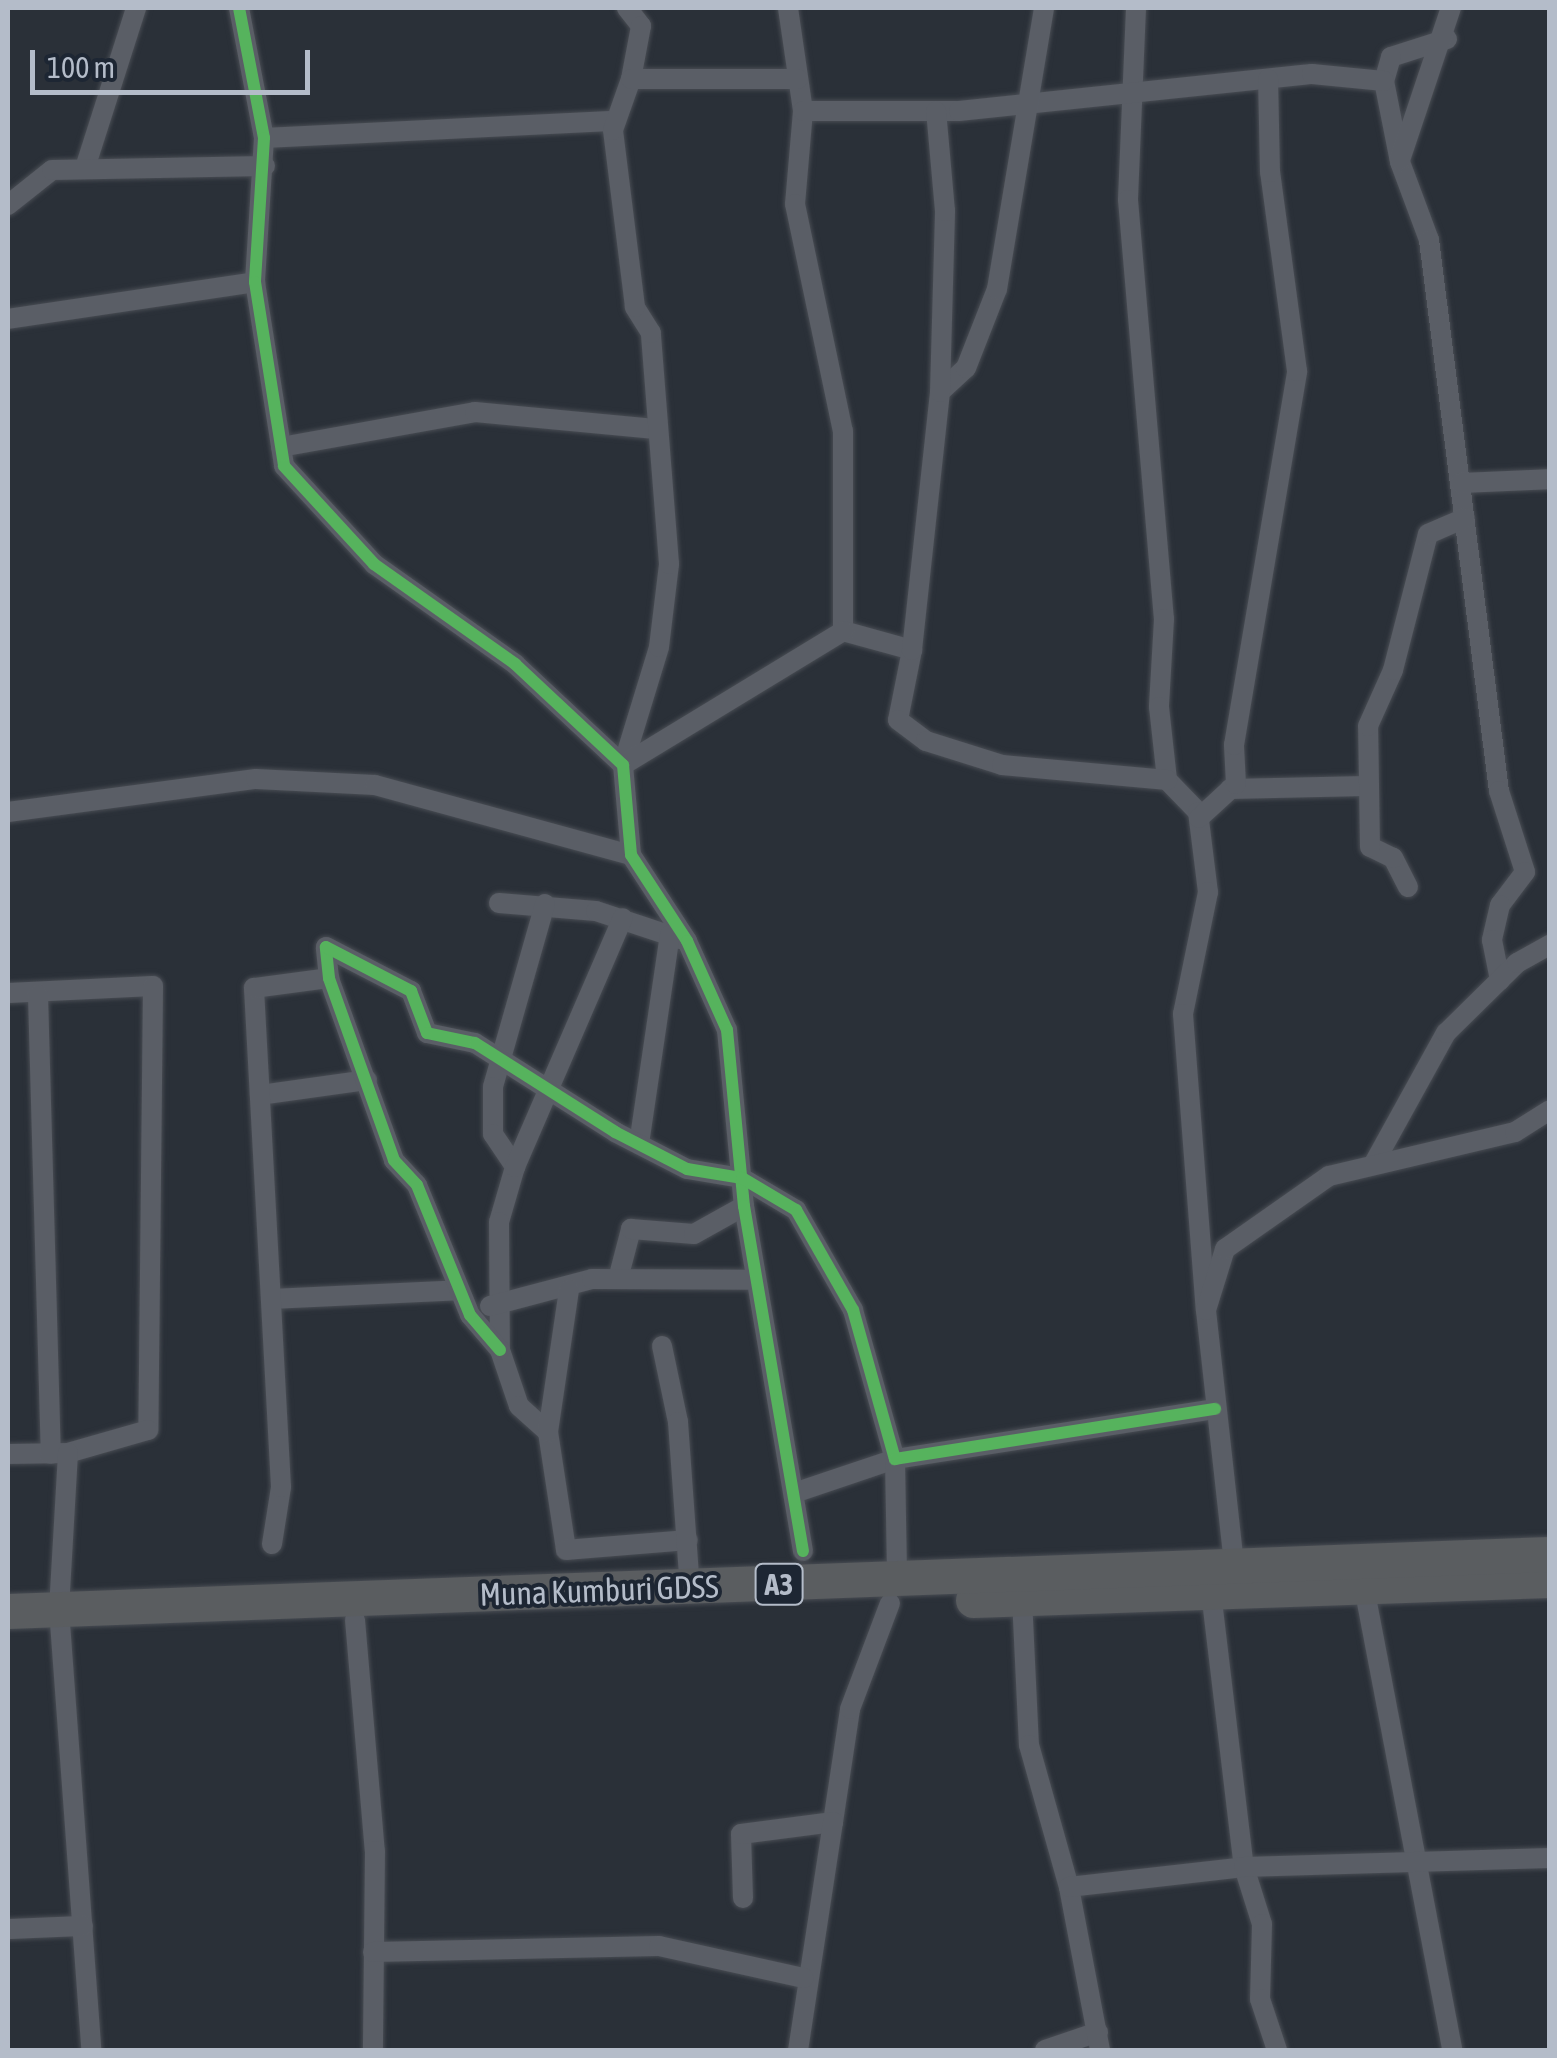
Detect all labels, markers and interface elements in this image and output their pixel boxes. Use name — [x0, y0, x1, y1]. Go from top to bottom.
scale bar — [35, 30, 315, 92]
text: 100 m — [47, 50, 115, 84]
road number: A3 — [754, 1559, 804, 1609]
street label: Muna Kumburi GDSS — [479, 1568, 719, 1614]

